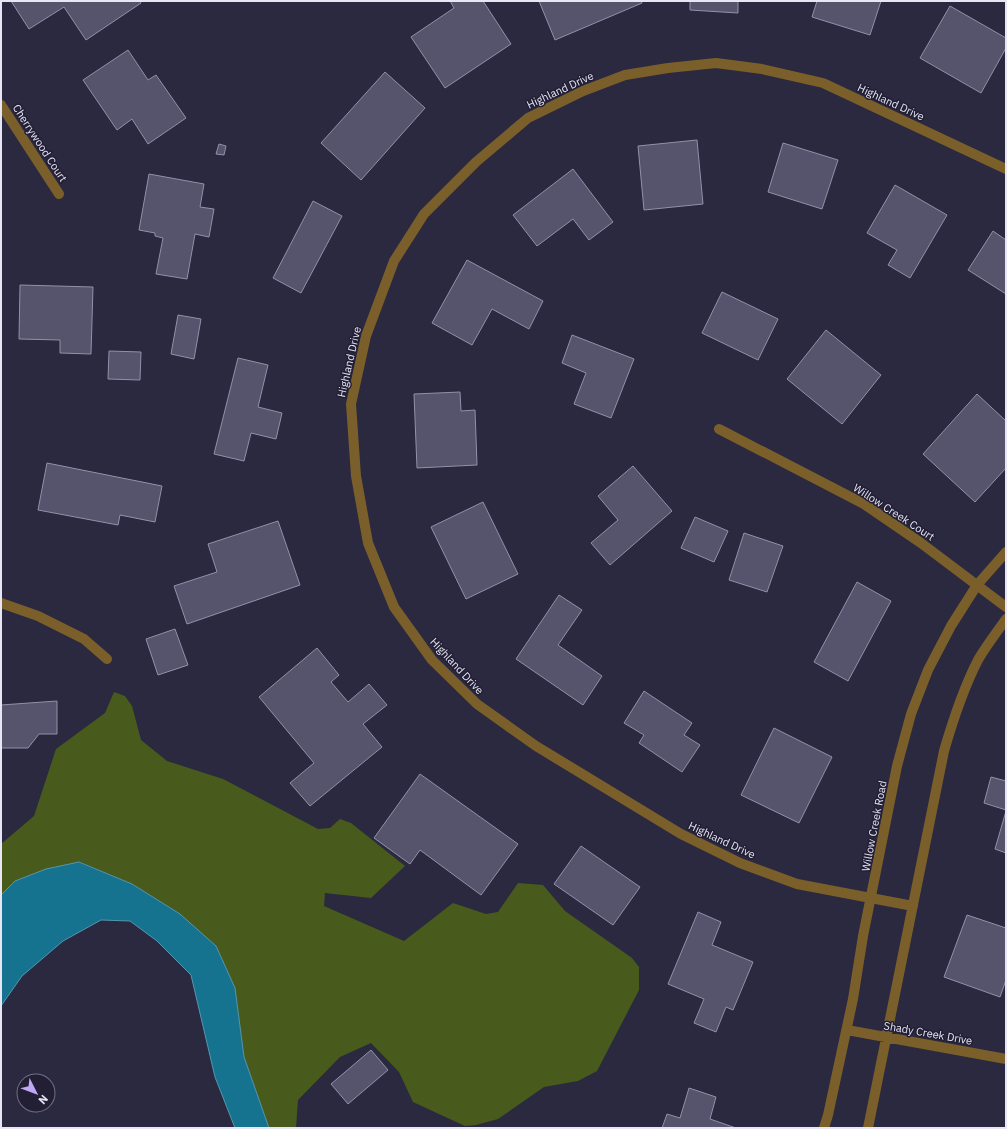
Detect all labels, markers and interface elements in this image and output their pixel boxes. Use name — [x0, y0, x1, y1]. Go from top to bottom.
street label: Highland Drive — [524, 68, 596, 112]
street label: Highland Drive — [855, 80, 927, 124]
street label: Cherrywood Court — [10, 102, 70, 185]
street label: Highland Drive — [334, 325, 364, 399]
street label: Willow Creek Court — [851, 481, 937, 544]
street label: Highland Drive — [427, 635, 487, 697]
street label: Willow Creek Road — [858, 779, 890, 873]
street label: Highland Drive — [686, 818, 758, 862]
street label: Shady Creek Drive — [883, 1018, 973, 1048]
north arrow — [16, 1073, 56, 1113]
text: N — [36, 1092, 51, 1107]

